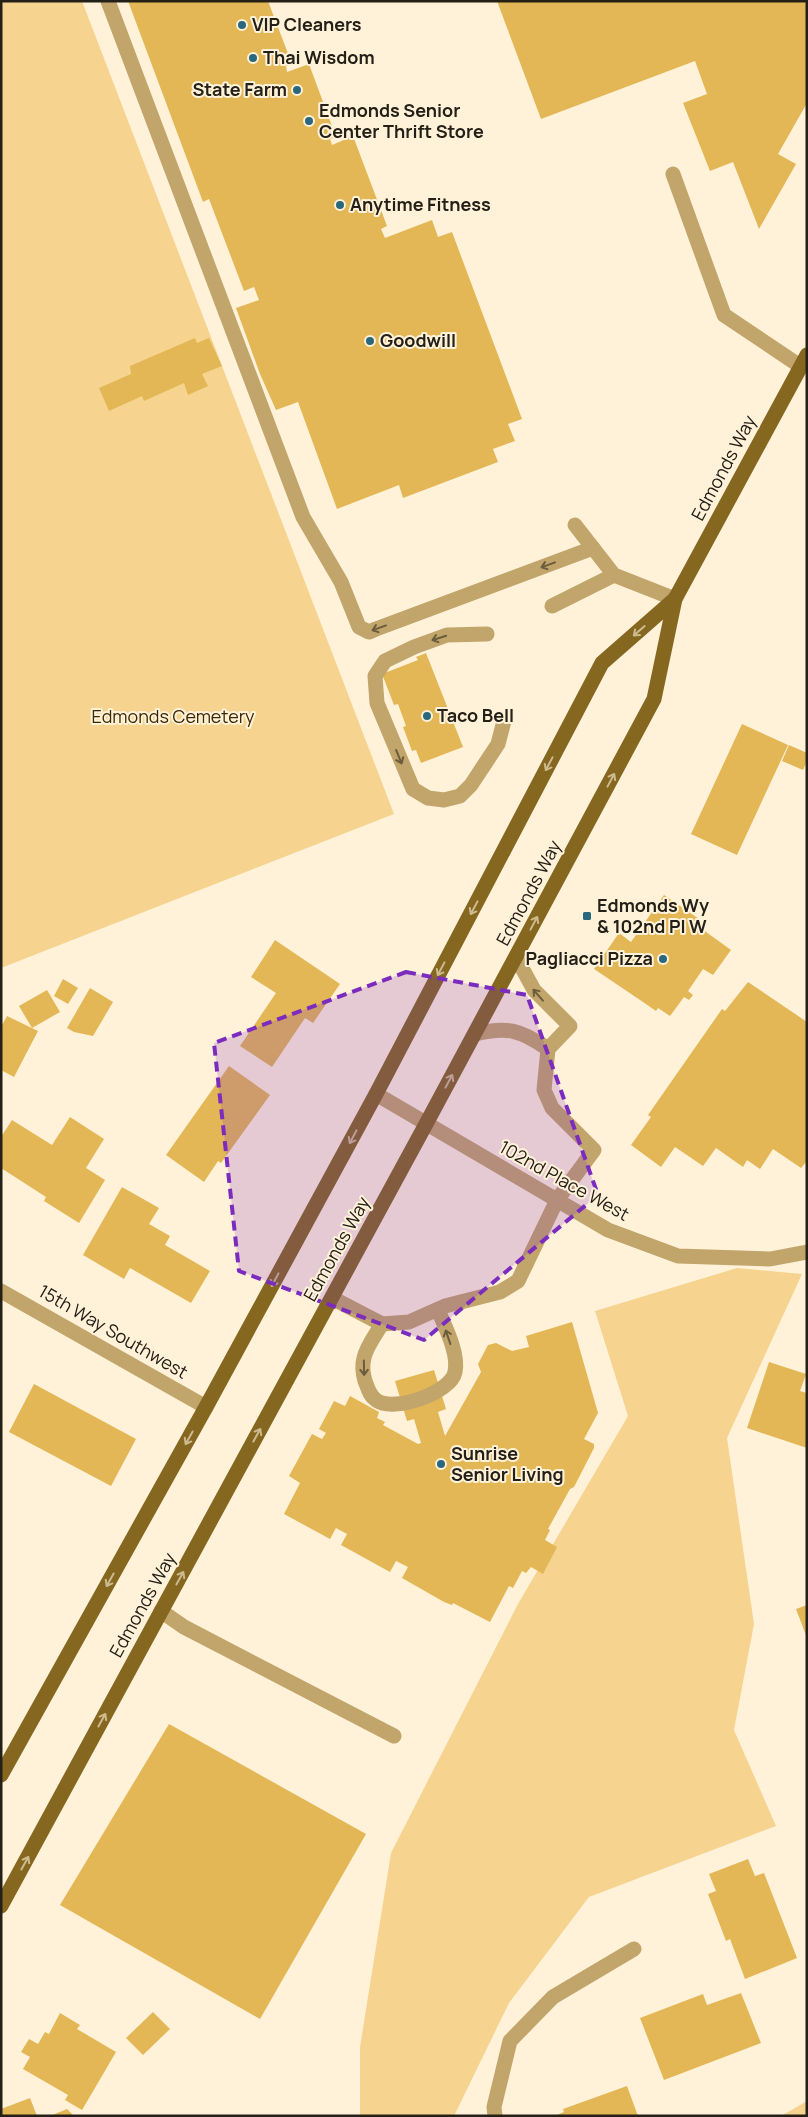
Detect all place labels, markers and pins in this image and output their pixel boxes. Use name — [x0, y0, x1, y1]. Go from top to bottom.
place label: VIP Cleaners — [252, 12, 362, 36]
marker: VIP Cleaners — [236, 19, 248, 31]
place label: Thai Wisdom — [263, 45, 375, 69]
marker: Thai Wisdom — [247, 52, 259, 64]
place label: State Farm — [192, 77, 287, 101]
marker: State Farm — [291, 84, 303, 96]
place label: Edmonds Senior Center Thrift Store — [319, 98, 484, 143]
marker: Edmonds Senior Center Thrift Store — [303, 115, 315, 127]
place label: Anytime Fitness — [350, 192, 491, 216]
marker: Anytime Fitness — [334, 199, 346, 211]
place label: Goodwill — [380, 328, 456, 352]
marker: Goodwill — [364, 335, 376, 347]
place label: Taco Bell — [437, 703, 514, 727]
marker: Taco Bell — [421, 710, 433, 722]
place label: Edmonds Wy & 102nd Pl W — [597, 893, 709, 938]
marker: Edmonds Wy & 102nd Pl W — [581, 910, 593, 922]
place label: Pagliacci Pizza — [525, 946, 653, 970]
marker: Pagliacci Pizza — [657, 953, 669, 965]
place label: Sunrise Senior Living — [451, 1441, 564, 1486]
marker: Sunrise Senior Living — [435, 1458, 447, 1470]

